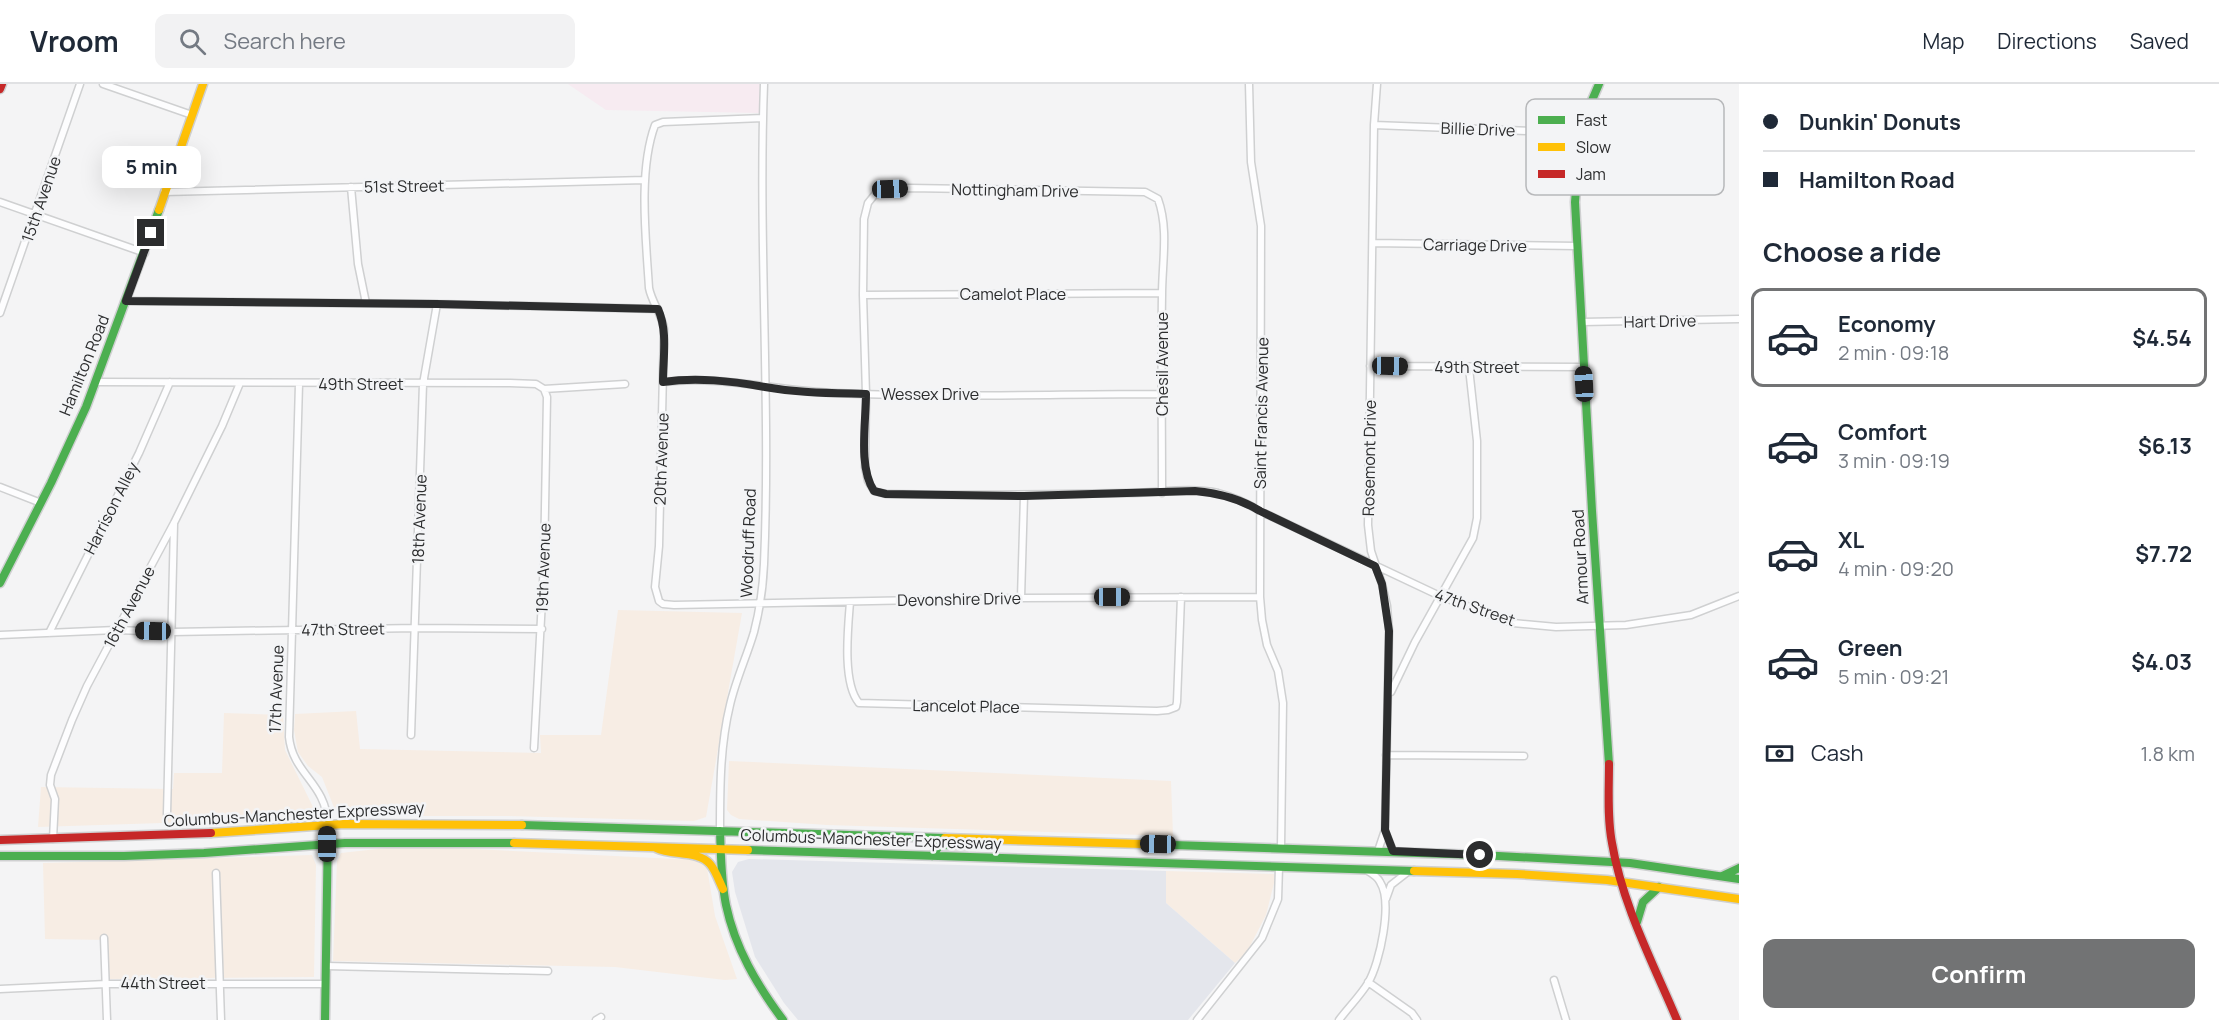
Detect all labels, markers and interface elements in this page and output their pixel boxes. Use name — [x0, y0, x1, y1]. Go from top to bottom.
search box — [155, 14, 575, 68]
text: Vroom — [30, 22, 119, 60]
icon: search — [176, 25, 209, 58]
text: Search here — [224, 26, 346, 56]
text: Map — [1923, 27, 1964, 55]
text: Directions — [1997, 27, 2097, 55]
text: Saved — [2130, 27, 2189, 55]
legend — [1526, 99, 1724, 195]
text: Dunkin' Donuts — [1799, 107, 1961, 137]
text: Fast — [1576, 109, 1607, 131]
street label: Billie Drive — [1440, 117, 1516, 141]
text: Slow — [1576, 136, 1611, 158]
callout: 5 min — [102, 146, 201, 188]
street label: 15th Avenue — [16, 153, 66, 245]
text: 5 min — [126, 153, 177, 180]
text: Jam — [1576, 163, 1606, 185]
text: Hamilton Road — [1799, 165, 1955, 195]
street label: 51st Street — [364, 174, 444, 198]
street label: Nottingham Drive — [951, 178, 1079, 202]
car — [872, 179, 908, 199]
route end — [137, 219, 164, 246]
street label: Carriage Drive — [1423, 233, 1527, 257]
text: Choose a ride — [1763, 233, 1941, 270]
street label: Camelot Place — [960, 283, 1066, 305]
street label: Hart Drive — [1624, 309, 1696, 333]
text: Economy — [1838, 309, 1936, 339]
street label: Hamilton Road — [54, 311, 114, 419]
icon: car — [1766, 311, 1820, 365]
street label: Chesil Avenue — [1151, 312, 1173, 416]
text: $4.54 — [2132, 323, 2192, 353]
street label: Saint Francis Avenue — [1249, 337, 1273, 489]
text: 2 min · 09:18 — [1838, 339, 1949, 366]
street label: 49th Street — [1434, 356, 1520, 378]
car — [1372, 357, 1408, 375]
car — [1574, 366, 1594, 402]
street label: 49th Street — [318, 373, 404, 395]
street label: Wessex Drive — [881, 383, 979, 405]
street label: Rosemont Drive — [1357, 400, 1381, 516]
street label: 20th Avenue — [648, 412, 674, 506]
text: Comfort — [1838, 417, 1927, 447]
icon: car — [1766, 419, 1820, 473]
text: $6.13 — [2138, 431, 2192, 461]
text: 3 min · 09:19 — [1838, 447, 1950, 474]
street label: Harrison Alley — [78, 458, 144, 558]
street label: 18th Avenue — [406, 474, 432, 564]
street label: Woodruff Road — [735, 488, 761, 598]
street label: Armour Road — [1567, 509, 1593, 605]
street label: 19th Avenue — [530, 523, 556, 613]
text: XL — [1838, 525, 1864, 555]
icon: car — [1766, 527, 1820, 581]
text: $7.72 — [2135, 539, 2192, 569]
text: 4 min · 09:20 — [1838, 555, 1954, 582]
street label: 16th Avenue — [98, 562, 160, 652]
street label: 47th Street — [1432, 583, 1518, 631]
street label: Devonshire Drive — [897, 587, 1021, 611]
car — [1094, 588, 1130, 606]
street label: 47th Street — [301, 617, 385, 641]
car — [135, 622, 171, 640]
text: Green — [1838, 633, 1903, 663]
icon: car — [1766, 635, 1820, 689]
street label: 17th Avenue — [263, 645, 289, 733]
text: $4.03 — [2131, 647, 2192, 677]
text: 5 min · 09:21 — [1838, 663, 1949, 690]
street label: Lancelot Place — [912, 694, 1020, 718]
icon: cash — [1763, 737, 1796, 770]
text: Cash — [1811, 738, 1864, 768]
text: 1.8 km — [2140, 740, 2195, 767]
street label: Columbus-Manchester Expressway — [163, 796, 426, 832]
street label: Columbus-Manchester Expressway — [740, 823, 1002, 855]
car — [318, 826, 336, 862]
car — [1140, 835, 1176, 853]
route start — [1466, 841, 1493, 868]
button: Confirm — [1763, 939, 2195, 1008]
street label: 44th Street — [120, 972, 206, 994]

